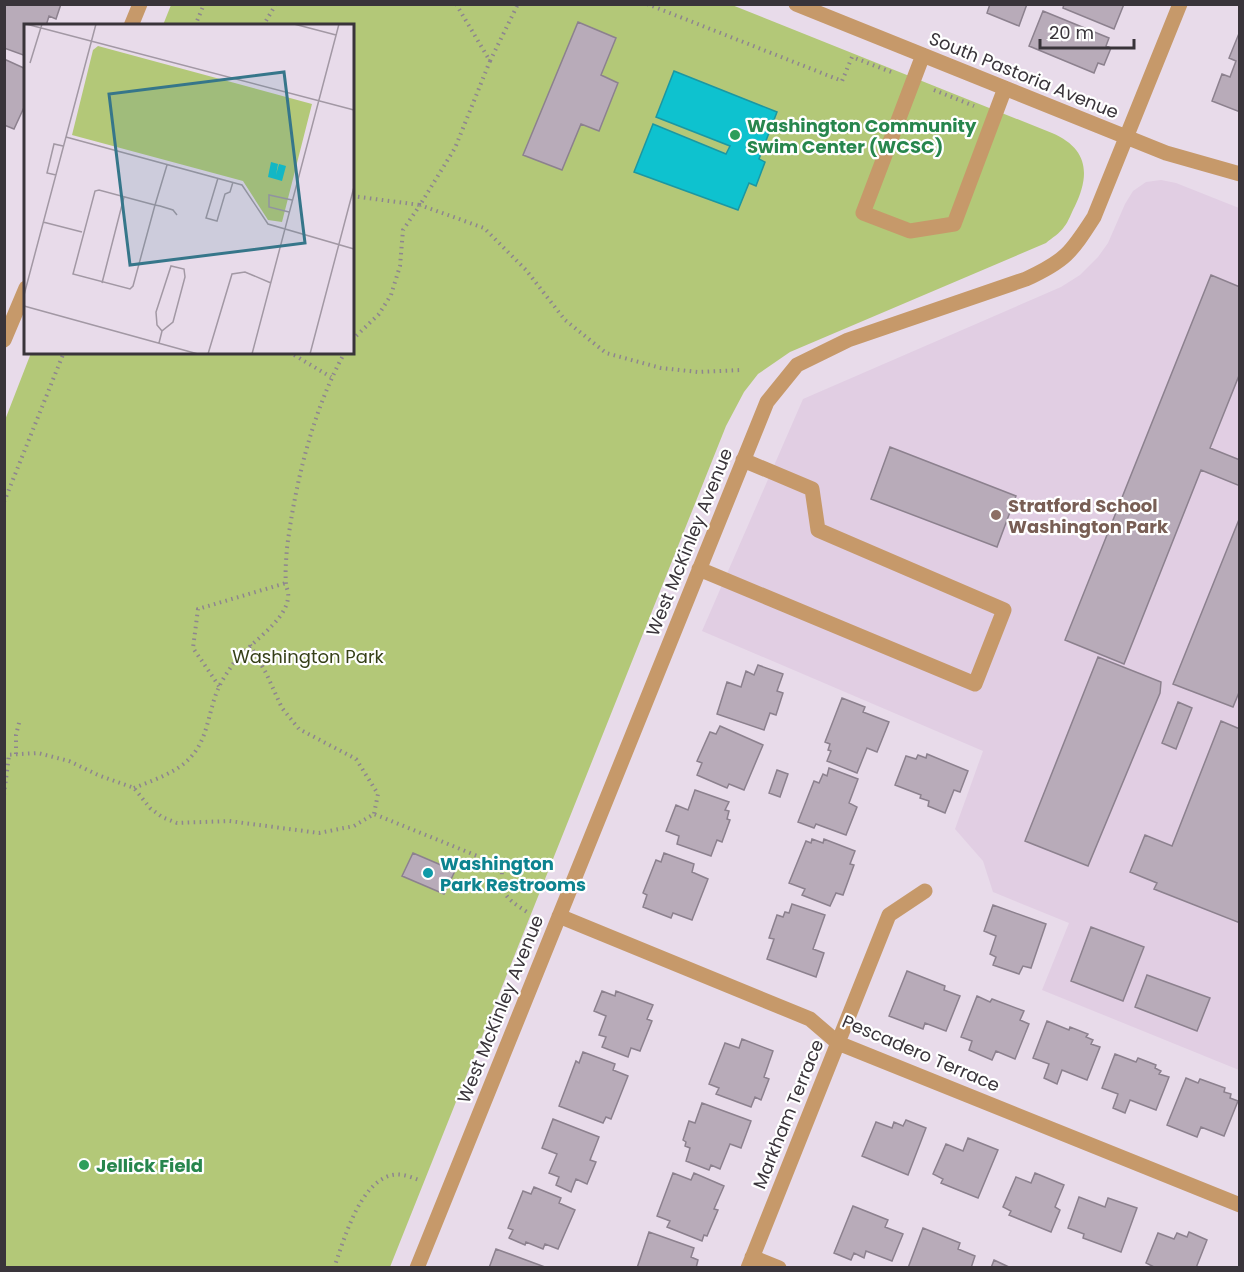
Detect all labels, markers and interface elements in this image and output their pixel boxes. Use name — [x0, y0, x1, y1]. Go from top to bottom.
scale bar — [1040, 12, 1134, 50]
text: 20 m — [1049, 20, 1094, 45]
inset map — [24, 24, 354, 354]
street label: South Pastoria Avenue — [926, 26, 1122, 124]
place label: Washington Community Swim Center (WCSC) — [747, 113, 977, 159]
marker: Washington Community Swim Center (WCSC) — [728, 128, 742, 142]
street label: West McKinley Avenue — [640, 444, 738, 640]
place label: Stratford School Washington Park — [1008, 493, 1169, 539]
marker: Stratford School Washington Park — [989, 508, 1003, 522]
park label: Washington Park — [232, 644, 385, 669]
place label: Washington Park Restrooms — [440, 851, 586, 897]
marker: Washington Park Restrooms — [421, 866, 435, 880]
street label: West McKinley Avenue — [451, 911, 549, 1107]
street label: Pescadero Terrace — [838, 1008, 1004, 1098]
street label: Markham Terrace — [747, 1035, 829, 1193]
place label: Jellick Field — [96, 1153, 203, 1178]
marker: Jellick Field — [77, 1158, 91, 1172]

